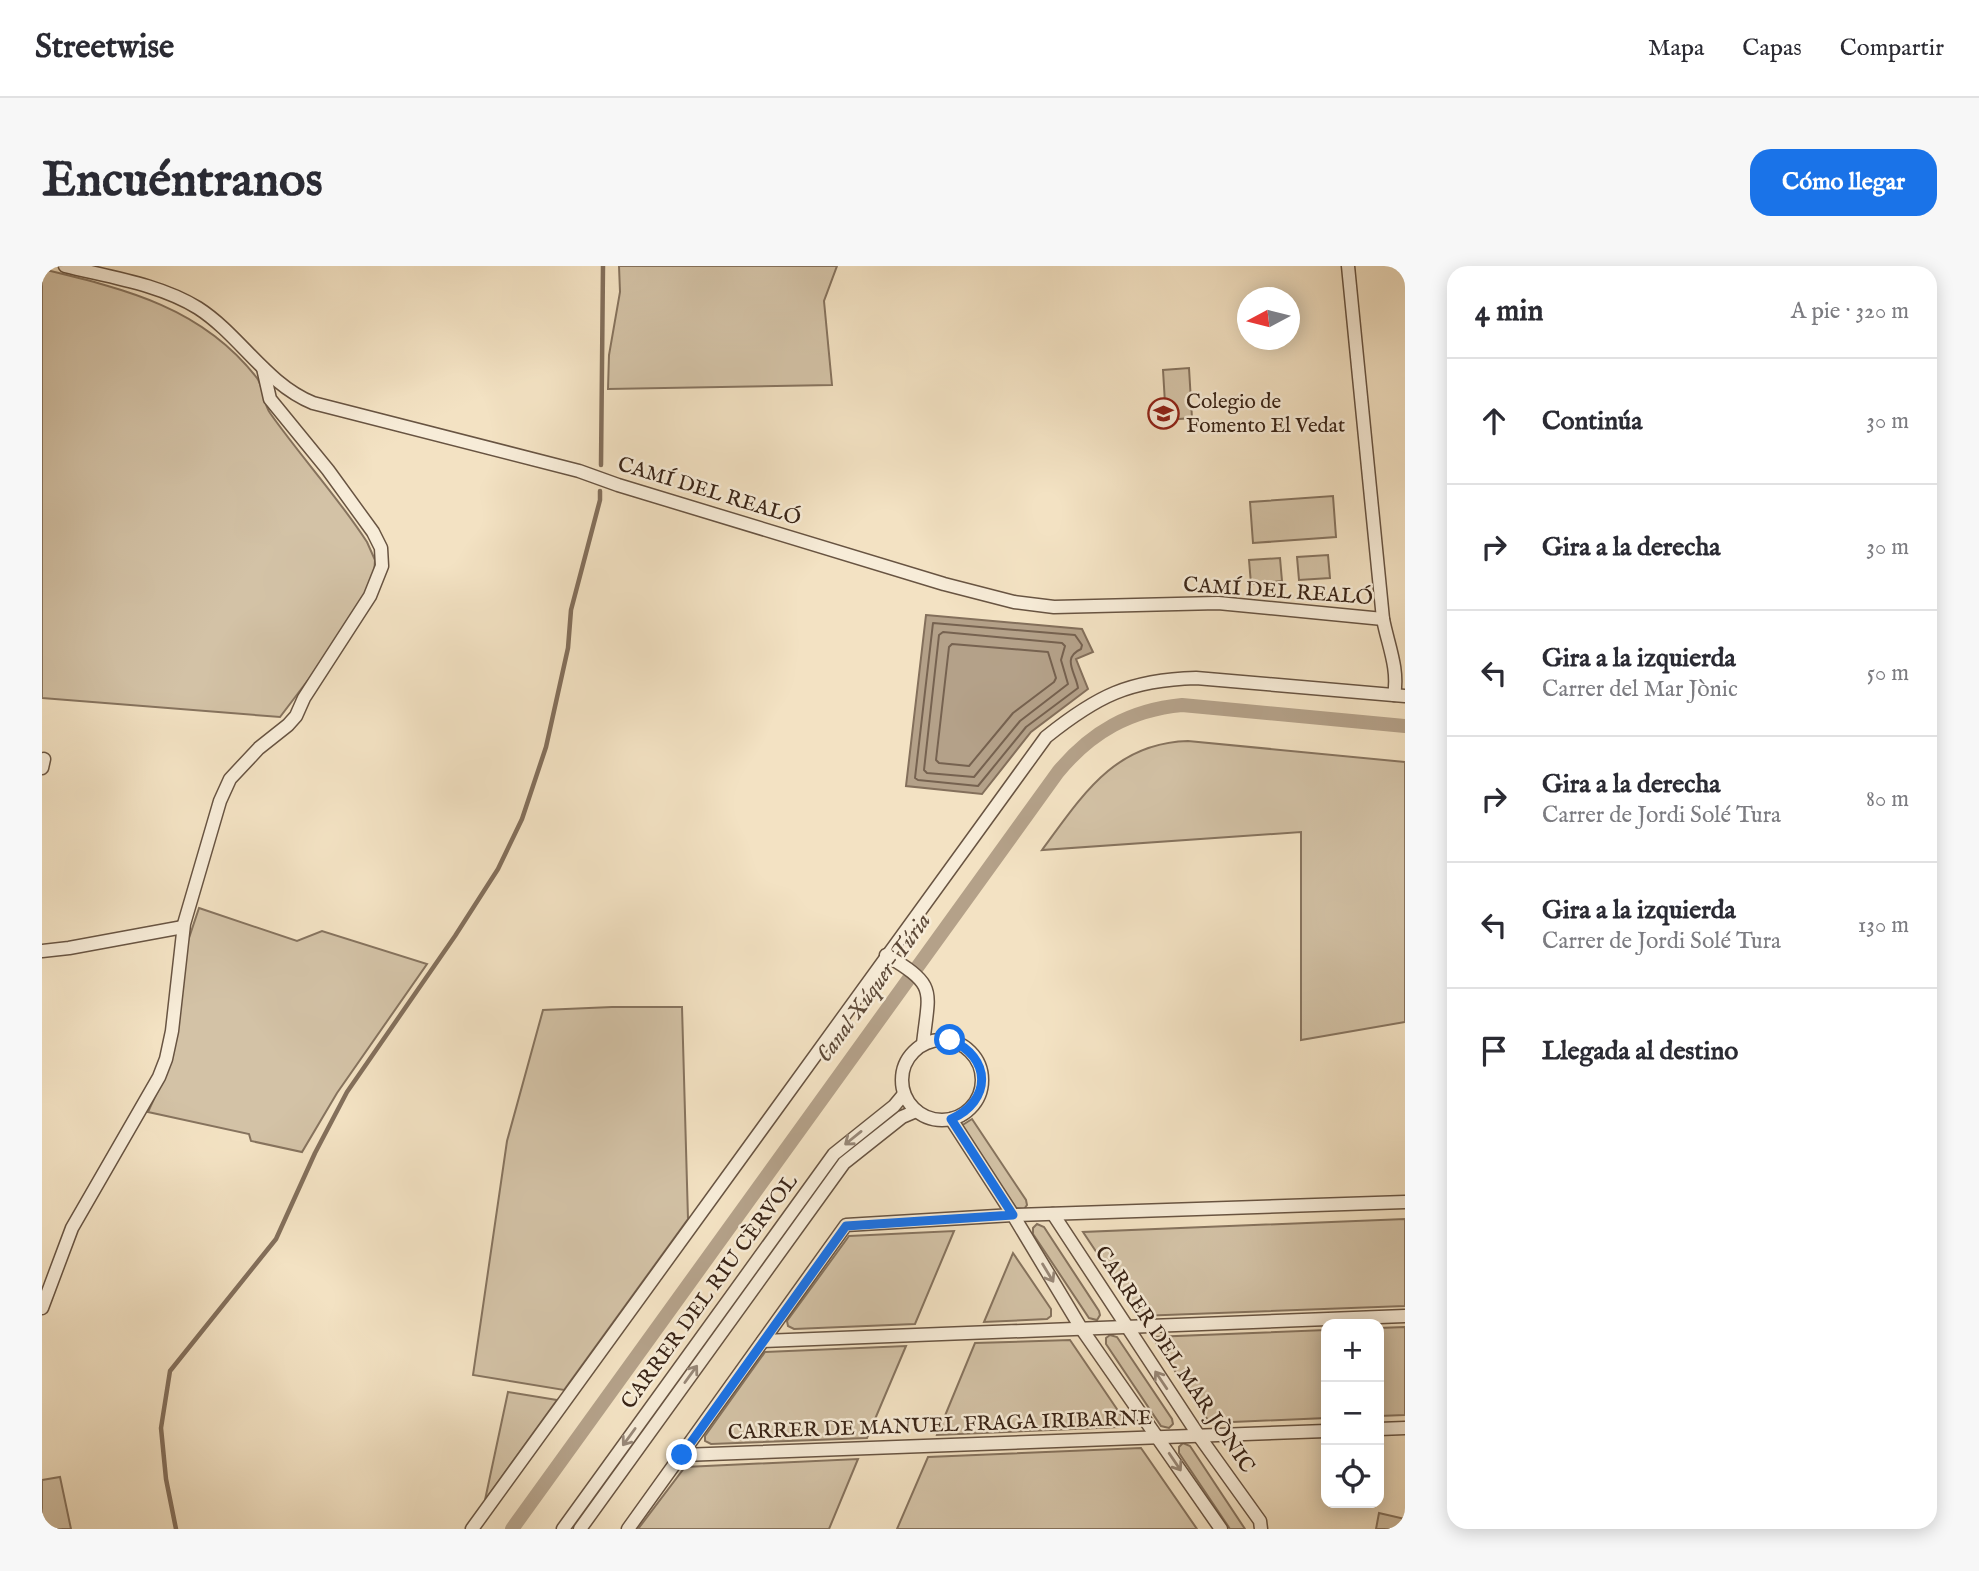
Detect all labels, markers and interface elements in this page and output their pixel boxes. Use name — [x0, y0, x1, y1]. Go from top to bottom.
text: Streetwise — [35, 27, 174, 69]
text: Mapa — [1648, 33, 1704, 64]
text: Capas — [1742, 33, 1802, 64]
text: Compartir — [1840, 33, 1944, 64]
button: Cómo llegar — [1750, 149, 1937, 216]
text: Encuéntranos — [42, 151, 323, 213]
north arrow — [1237, 287, 1300, 350]
text: 4 min — [1475, 293, 1543, 331]
text: A pie · 320 m — [1791, 297, 1909, 326]
place label: Colegio de Fomento El Vedat — [1186, 389, 1345, 440]
school or university icon: Colegio de Fomento El Vedat — [1146, 397, 1180, 431]
icon: ahead — [1475, 402, 1513, 440]
text: Continúa — [1542, 405, 1643, 438]
text: 30 m — [1866, 407, 1909, 436]
street label: CAMÍ DEL REALÓ — [614, 450, 804, 533]
icon: right — [1475, 528, 1513, 566]
text: Gira a la derecha — [1542, 531, 1721, 564]
text: 30 m — [1866, 533, 1909, 562]
street label: CAMÍ DEL REALÓ — [1182, 571, 1374, 612]
text: Gira a la izquierda — [1542, 642, 1736, 675]
icon: left — [1475, 654, 1513, 692]
text: 50 m — [1867, 659, 1909, 688]
text: Carrer del Mar Jònic — [1542, 675, 1738, 704]
text: Gira a la derecha — [1542, 768, 1721, 801]
icon: right — [1475, 780, 1513, 818]
text: 80 m — [1866, 785, 1909, 814]
text: Carrer de Jordi Solé Tura — [1542, 801, 1781, 830]
text: Gira a la izquierda — [1542, 894, 1736, 927]
icon: left — [1475, 906, 1513, 944]
water label: Canal Xúquer-Túria — [810, 908, 938, 1068]
text: 130 m — [1858, 911, 1909, 940]
text: Carrer de Jordi Solé Tura — [1542, 927, 1781, 956]
route start — [934, 1024, 965, 1055]
icon: arrive — [1475, 1032, 1513, 1070]
text: Llegada al destino — [1542, 1035, 1738, 1068]
one-way arrow — [844, 1131, 862, 1146]
street label: CARRER DEL RIU CÈRVOL — [615, 1169, 804, 1415]
street label: CARRER DEL MAR JÒNIC — [1088, 1241, 1261, 1479]
one-way arrow — [1041, 1263, 1055, 1283]
map controls — [1321, 1319, 1384, 1508]
button: + — [1321, 1319, 1384, 1382]
one-way arrow — [684, 1365, 698, 1384]
one-way arrow — [1154, 1370, 1168, 1390]
button: − — [1321, 1382, 1384, 1445]
street label: CARRER DE MANUEL FRAGA IRIBARNE — [727, 1405, 1153, 1447]
one-way arrow — [622, 1427, 636, 1446]
route end — [666, 1439, 697, 1470]
button: locate — [1321, 1445, 1384, 1508]
one-way arrow — [1168, 1452, 1182, 1471]

